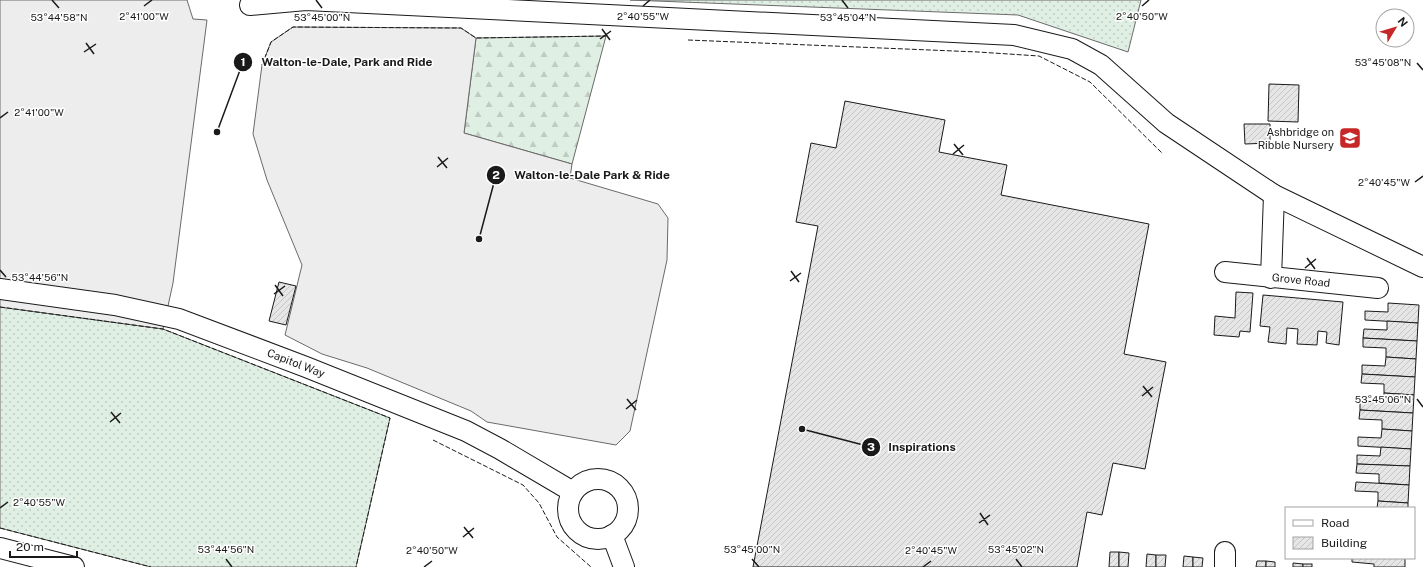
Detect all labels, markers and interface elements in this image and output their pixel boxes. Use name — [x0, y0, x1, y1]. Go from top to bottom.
north arrow — [1375, 8, 1415, 48]
text: 2°41'00"W — [119, 10, 169, 22]
text: 2°40'55"W — [617, 10, 670, 22]
text: 2°40'50"W — [1116, 10, 1168, 22]
text: 53°44'58"N — [30, 11, 88, 23]
text: 53°45'00"N — [294, 11, 350, 23]
text: 53°45'04"N — [820, 11, 876, 23]
text: N — [1396, 15, 1410, 29]
callout: Walton-le-Dale, Park and Ride — [233, 50, 440, 74]
text: 1 — [240, 55, 246, 69]
text: Walton-le-Dale, Park and Ride — [262, 55, 432, 69]
text: 53°45'08"N — [1355, 56, 1411, 68]
text: 2°41'00"W — [14, 106, 64, 118]
school or university icon: Ashbridge on Ribble Nursery — [1337, 125, 1363, 151]
place label: Ashbridge on Ribble Nursery — [1258, 126, 1334, 151]
callout: Walton-le-Dale Park & Ride — [486, 163, 678, 187]
text: 2 — [492, 168, 500, 182]
text: Walton-le-Dale Park & Ride — [514, 168, 670, 182]
text: 2°40'45"W — [1358, 176, 1410, 188]
text: 53°44'56"N — [12, 271, 68, 283]
street label: Grove Road — [1271, 271, 1331, 289]
street label: Capitol Way — [265, 347, 327, 380]
text: 53°45'06"N — [1355, 393, 1411, 405]
callout: Inspirations — [861, 435, 964, 459]
text: 3 — [867, 440, 875, 454]
text: Inspirations — [888, 440, 956, 454]
text: 2°40'55"W — [13, 496, 66, 508]
legend — [1285, 507, 1415, 559]
text: Road — [1321, 516, 1349, 530]
scale bar — [10, 533, 77, 559]
text: Building — [1321, 536, 1367, 550]
text: 20 m — [16, 540, 44, 554]
text: 53°44'56"N — [198, 543, 254, 555]
text: 53°45'00"N — [724, 543, 780, 555]
text: 53°45'02"N — [988, 543, 1044, 555]
text: 2°40'50"W — [406, 544, 458, 556]
text: 2°40'45"W — [905, 544, 957, 556]

